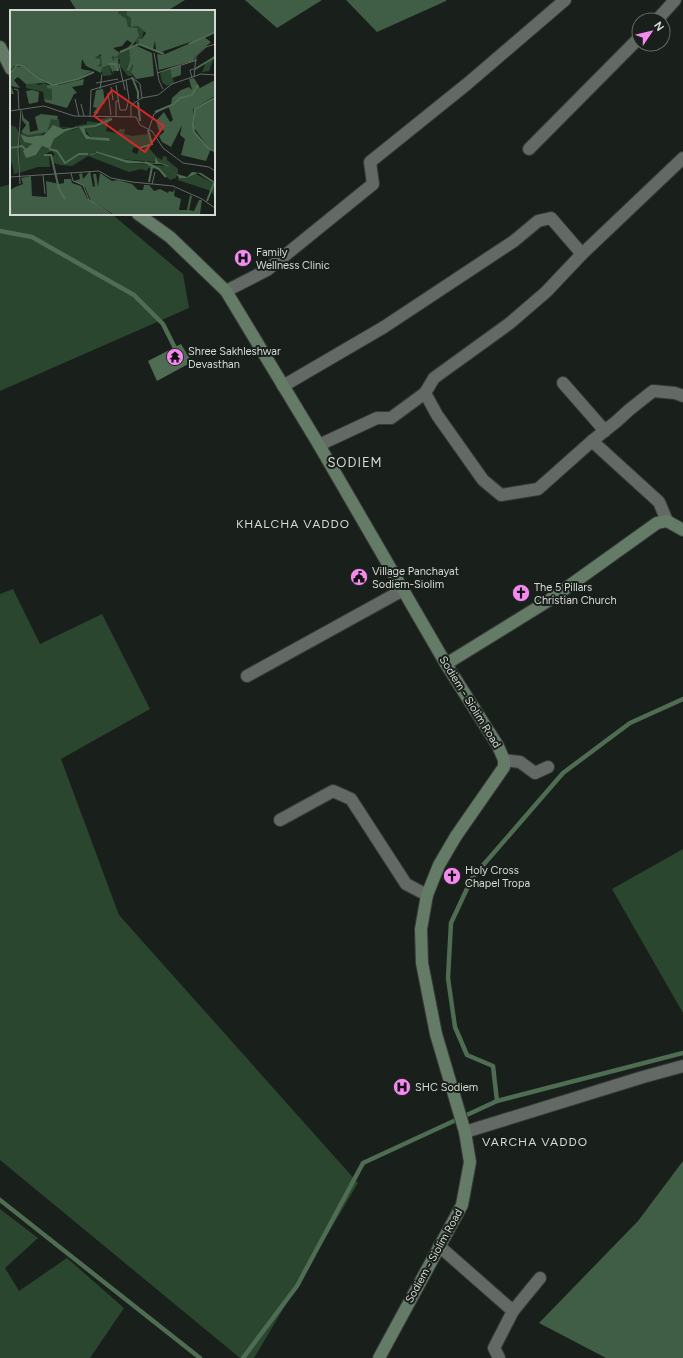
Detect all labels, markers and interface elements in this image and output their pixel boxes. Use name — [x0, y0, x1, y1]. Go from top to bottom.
inset map — [10, 10, 215, 215]
north arrow — [631, 12, 671, 52]
text: N — [651, 19, 667, 34]
place label: Family Wellness Clinic — [256, 246, 330, 272]
hospital icon: Family Wellness Clinic — [233, 248, 253, 268]
place label: Shree Sakhleshwar Devasthan — [188, 345, 281, 371]
temple icon: Shree Sakhleshwar Devasthan — [165, 347, 185, 367]
district label: SODIEM — [327, 455, 383, 470]
district label: KHALCHA VADDO — [236, 517, 350, 531]
place label: Village Panchayat Sodiem-Siolim — [372, 565, 459, 591]
public building icon: Village Panchayat Sodiem-Siolim — [349, 567, 369, 587]
place label: The 5 Pillars Christian Church — [534, 581, 617, 607]
church icon: The 5 Pillars Christian Church — [511, 583, 531, 603]
street label: Sodiem - Siolim Road — [437, 654, 503, 750]
place label: Holy Cross Chapel Tropa — [465, 864, 530, 890]
church icon: Holy Cross Chapel Tropa — [442, 866, 462, 886]
hospital icon: SHC Sodiem — [392, 1077, 412, 1097]
place label: SHC Sodiem — [415, 1081, 478, 1094]
district label: VARCHA VADDO — [482, 1135, 588, 1149]
street label: Sodiem - Siolim Road — [403, 1207, 465, 1305]

